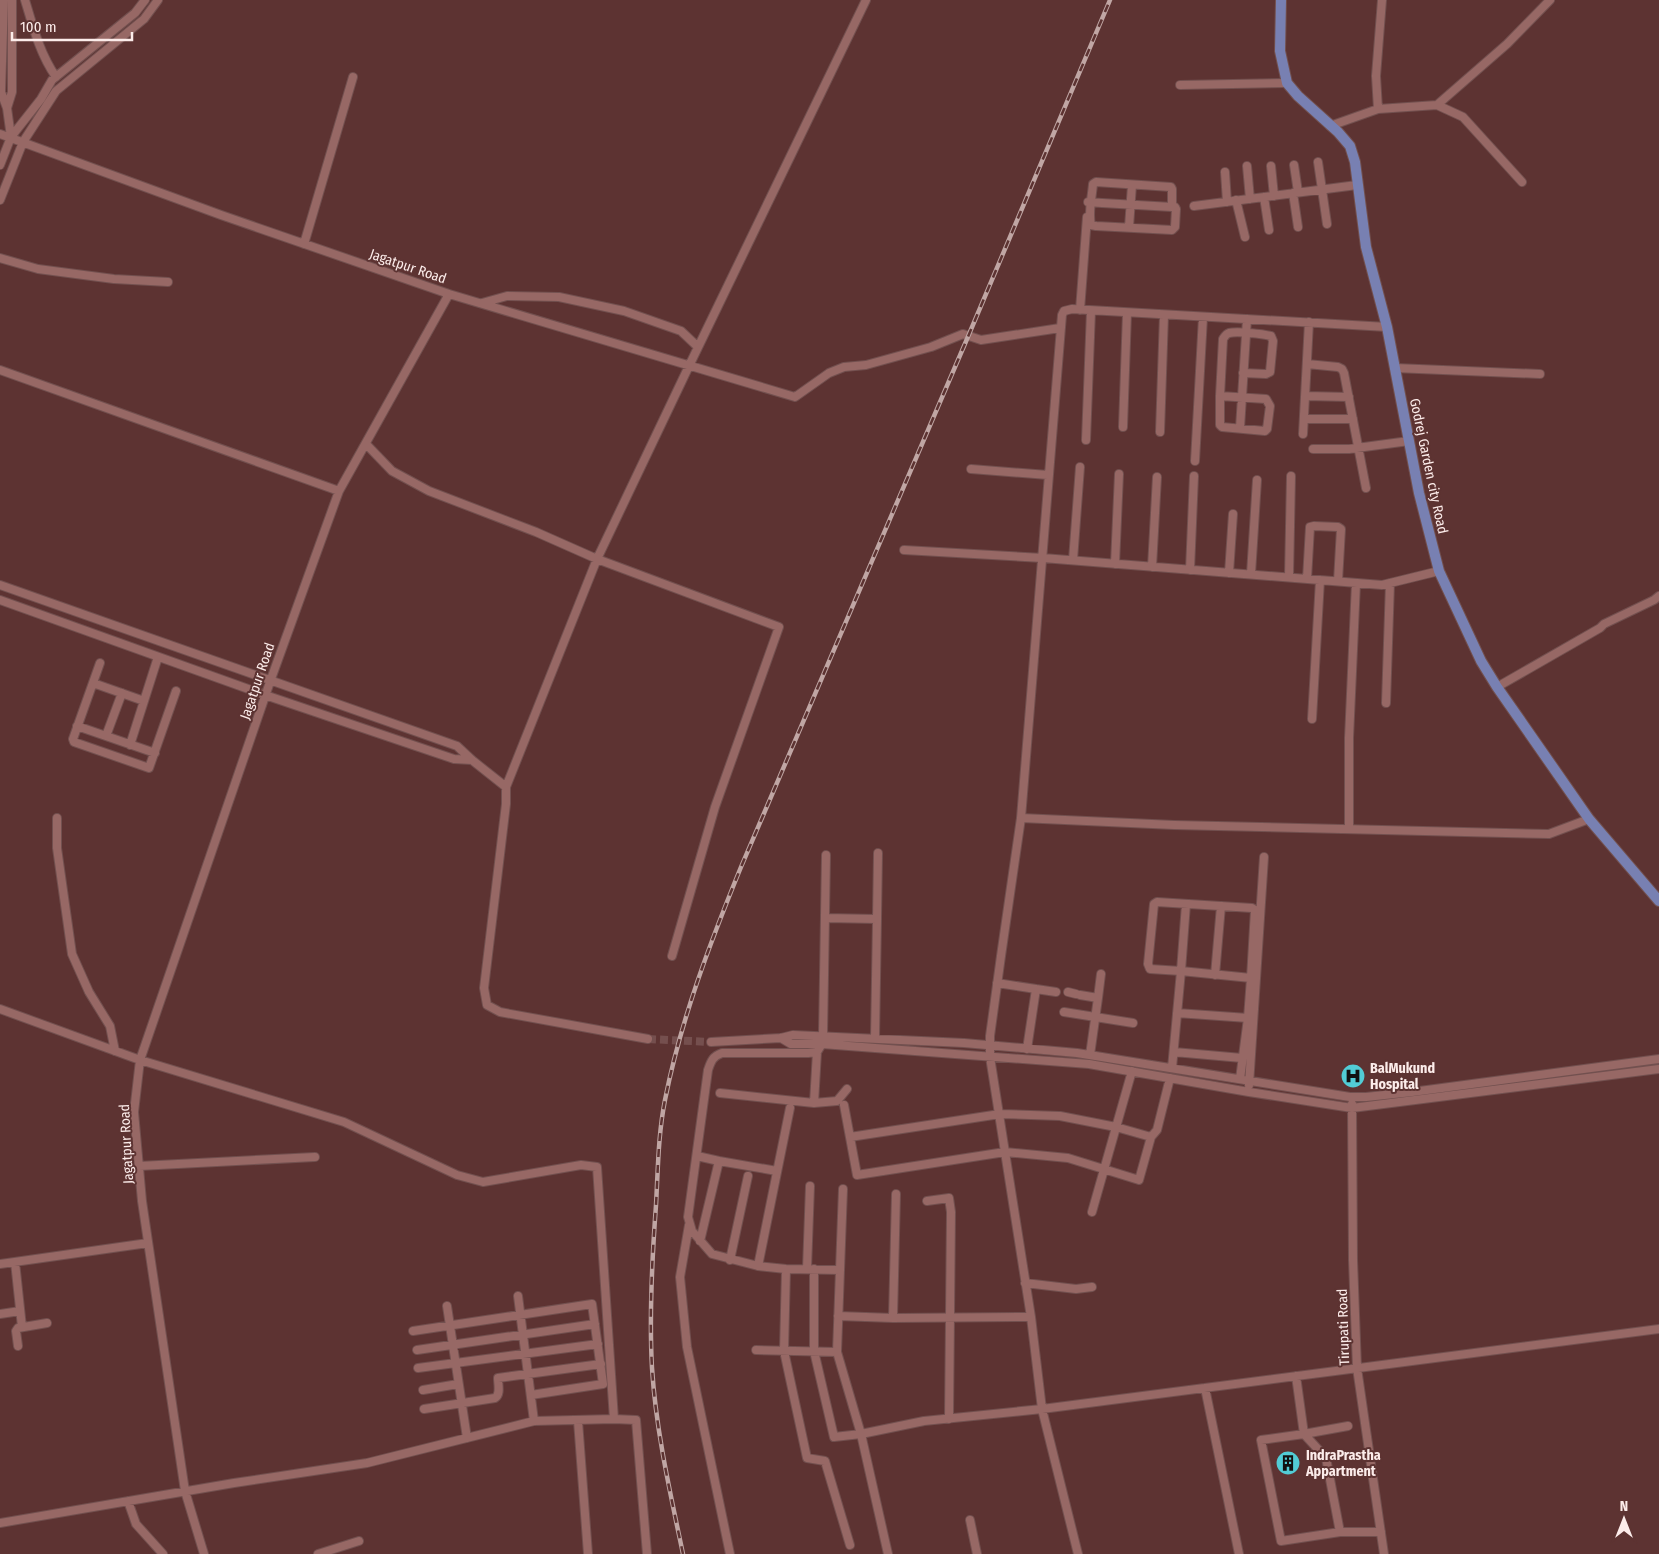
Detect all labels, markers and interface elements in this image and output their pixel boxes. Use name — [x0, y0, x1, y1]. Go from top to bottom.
scale bar — [12, 10, 132, 42]
text: 100 m — [20, 18, 57, 36]
street label: Jagatpur Road — [367, 245, 449, 288]
street label: Godrej Garden city Road — [1406, 397, 1451, 535]
street label: Jagatpur Road — [236, 640, 279, 722]
place label: BalMukund Hospital — [1370, 1060, 1435, 1093]
hospital icon: BalMukund Hospital — [1340, 1063, 1366, 1089]
street label: Jagatpur Road — [116, 1103, 137, 1184]
street label: Tirupati Road — [1334, 1288, 1353, 1366]
place label: IndraPrastha Appartment — [1305, 1447, 1381, 1480]
building icon: IndraPrastha Appartment — [1275, 1450, 1301, 1476]
north arrow — [1599, 1494, 1649, 1544]
text: N — [1620, 1498, 1628, 1515]

